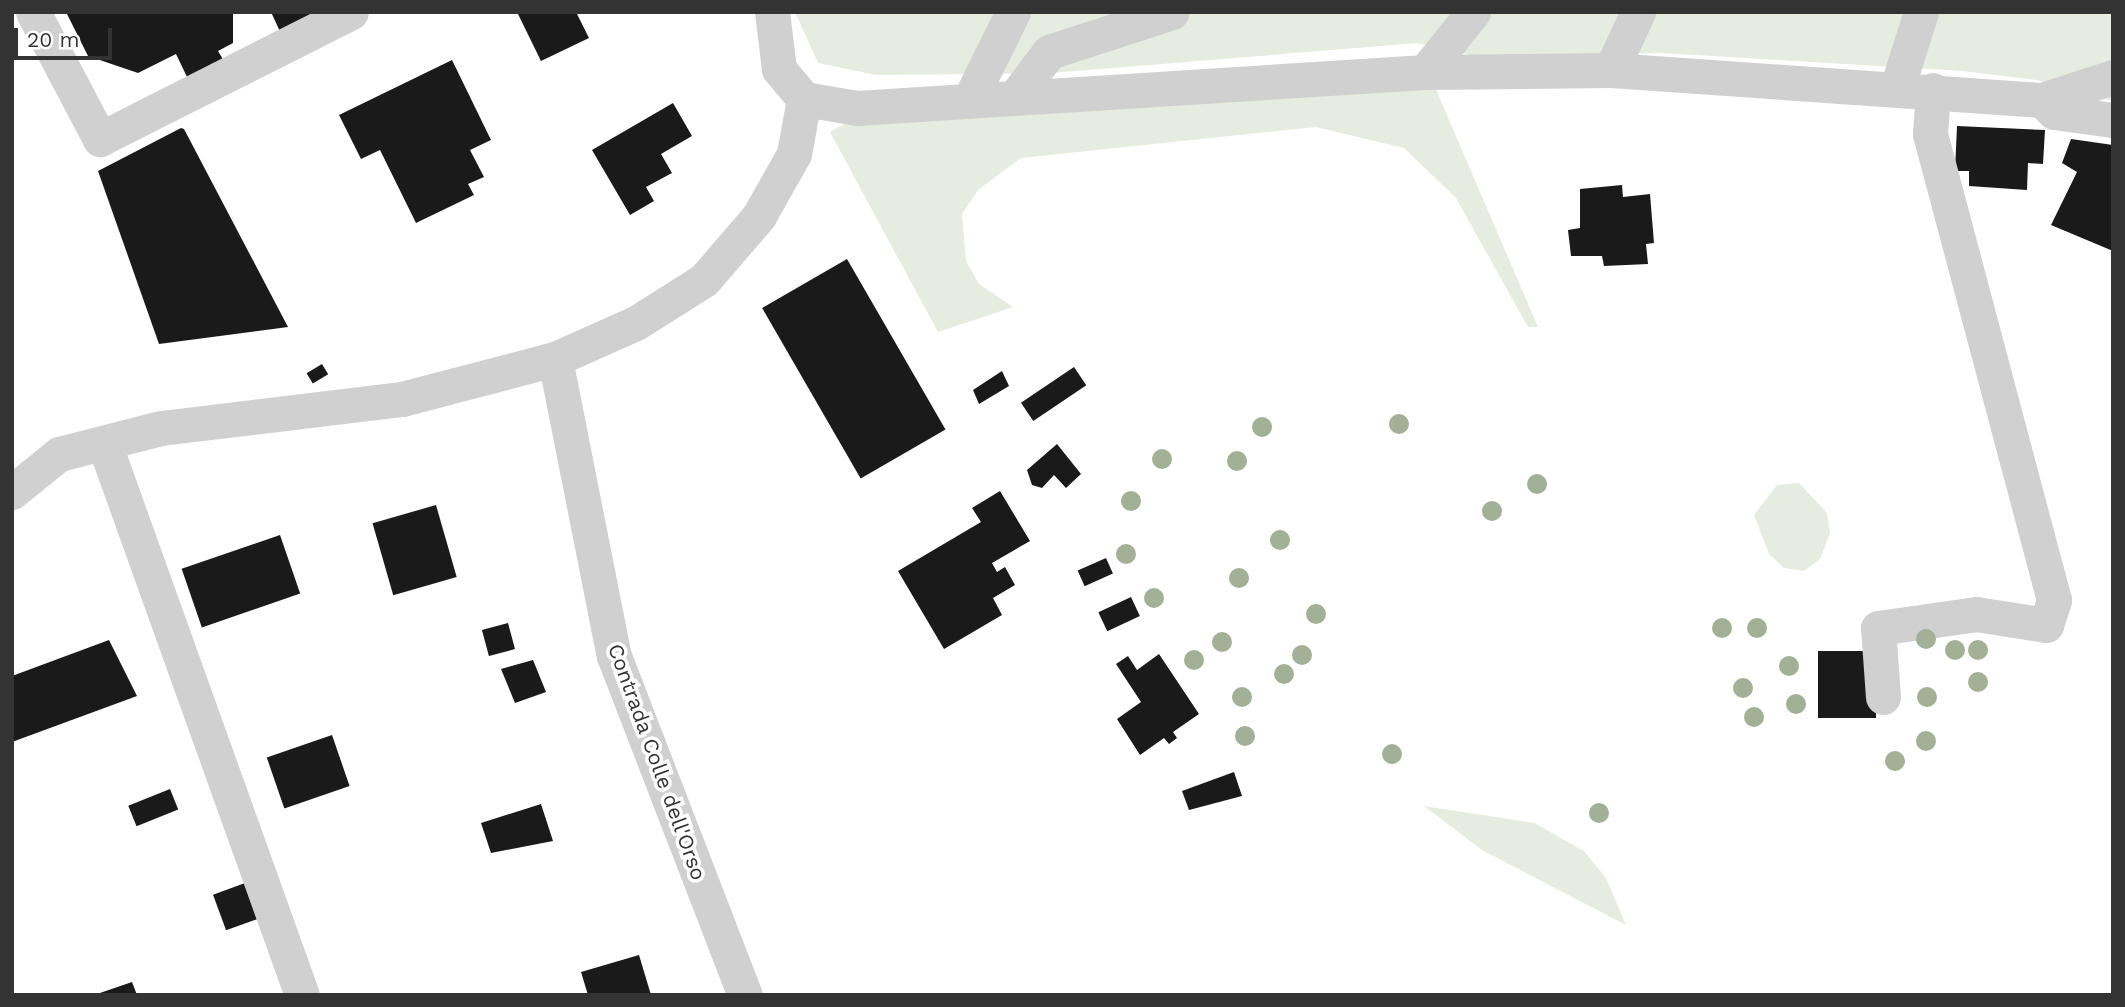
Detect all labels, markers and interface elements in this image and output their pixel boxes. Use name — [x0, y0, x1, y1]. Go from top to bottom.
scale bar — [18, 14, 116, 58]
text: 20 m — [27, 27, 79, 52]
street label: Contrada Colle dell'Orso — [602, 640, 712, 884]

